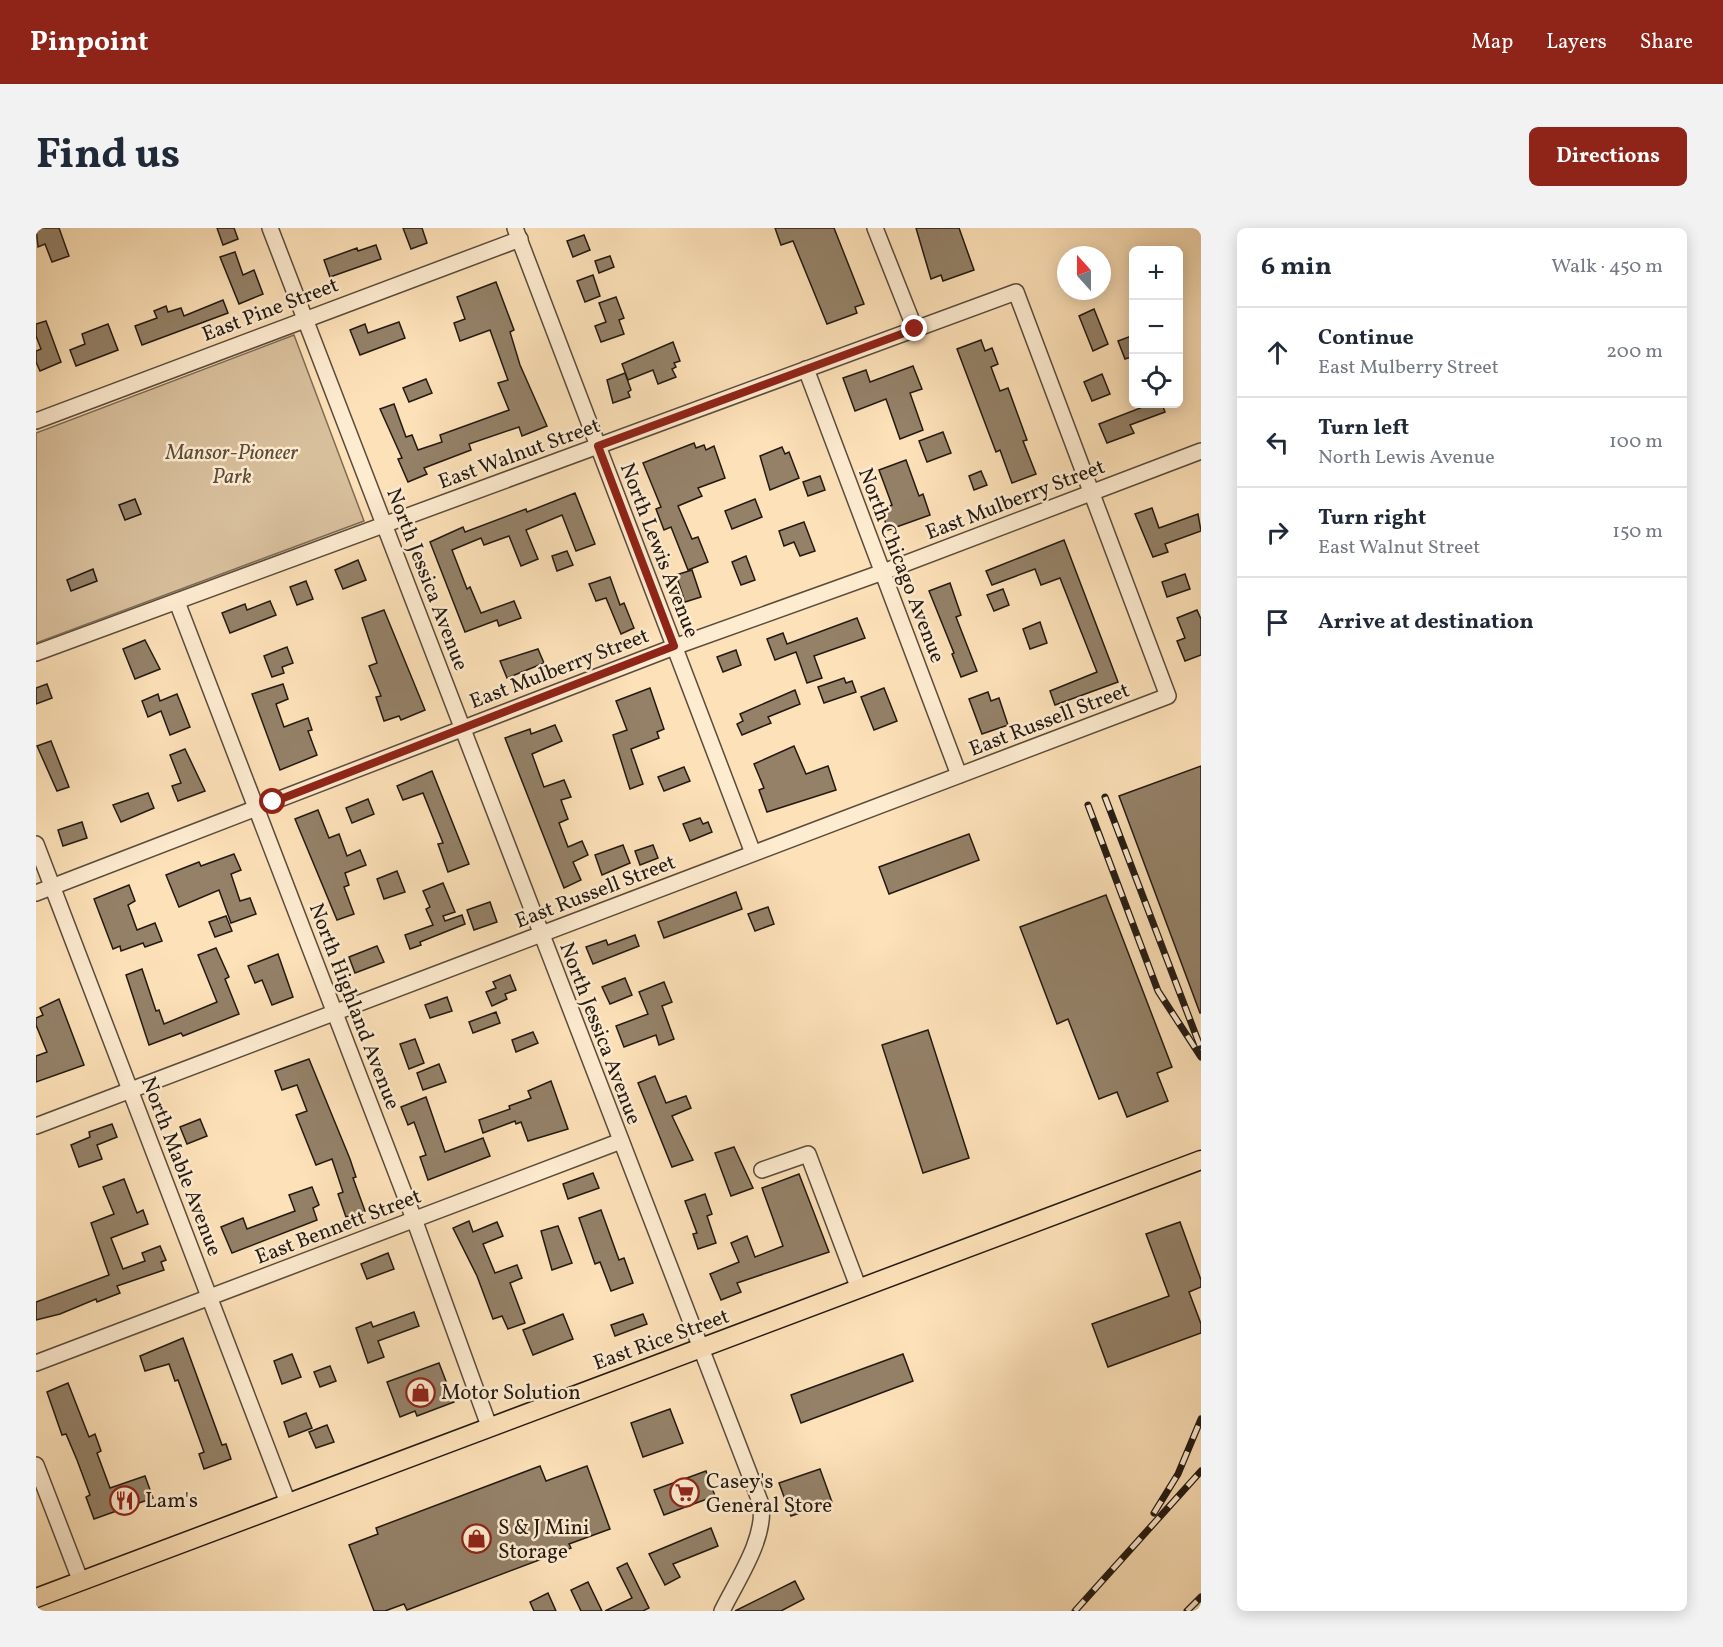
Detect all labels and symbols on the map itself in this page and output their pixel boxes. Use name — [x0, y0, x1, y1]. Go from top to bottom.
north arrow — [1057, 246, 1111, 300]
street label: East Pine Street — [198, 271, 343, 350]
route end — [901, 315, 927, 341]
street label: East Walnut Street — [435, 412, 605, 497]
park label: Mansor-Pioneer Park — [165, 439, 298, 492]
street label: East Mulberry Street — [922, 453, 1109, 548]
street label: North Lewis Avenue — [612, 459, 705, 642]
street label: North Chicago Avenue — [850, 464, 951, 667]
street label: North Jessica Avenue — [378, 484, 475, 675]
street label: East Mulberry Street — [466, 622, 653, 717]
street label: East Russell Street — [965, 676, 1134, 764]
route start — [259, 788, 285, 814]
street label: East Russell Street — [511, 848, 680, 936]
street label: North Highland Avenue — [301, 899, 406, 1114]
street label: North Jessica Avenue — [551, 938, 648, 1129]
street label: North Mable Avenue — [133, 1073, 228, 1260]
street label: East Bennett Street — [251, 1182, 426, 1272]
street label: East Rice Street — [589, 1302, 734, 1378]
shop icon: Motor Solution — [404, 1376, 436, 1408]
place label: Motor Solution — [441, 1379, 581, 1408]
place label: Casey's General Store — [706, 1468, 832, 1521]
supermarket icon: Casey's General Store — [669, 1477, 701, 1509]
restaurant icon: Lam's — [108, 1484, 140, 1516]
place label: Lam's — [145, 1487, 198, 1516]
place label: S & J Mini Storage — [498, 1514, 589, 1567]
shop icon: S & J Mini Storage — [461, 1523, 493, 1555]

